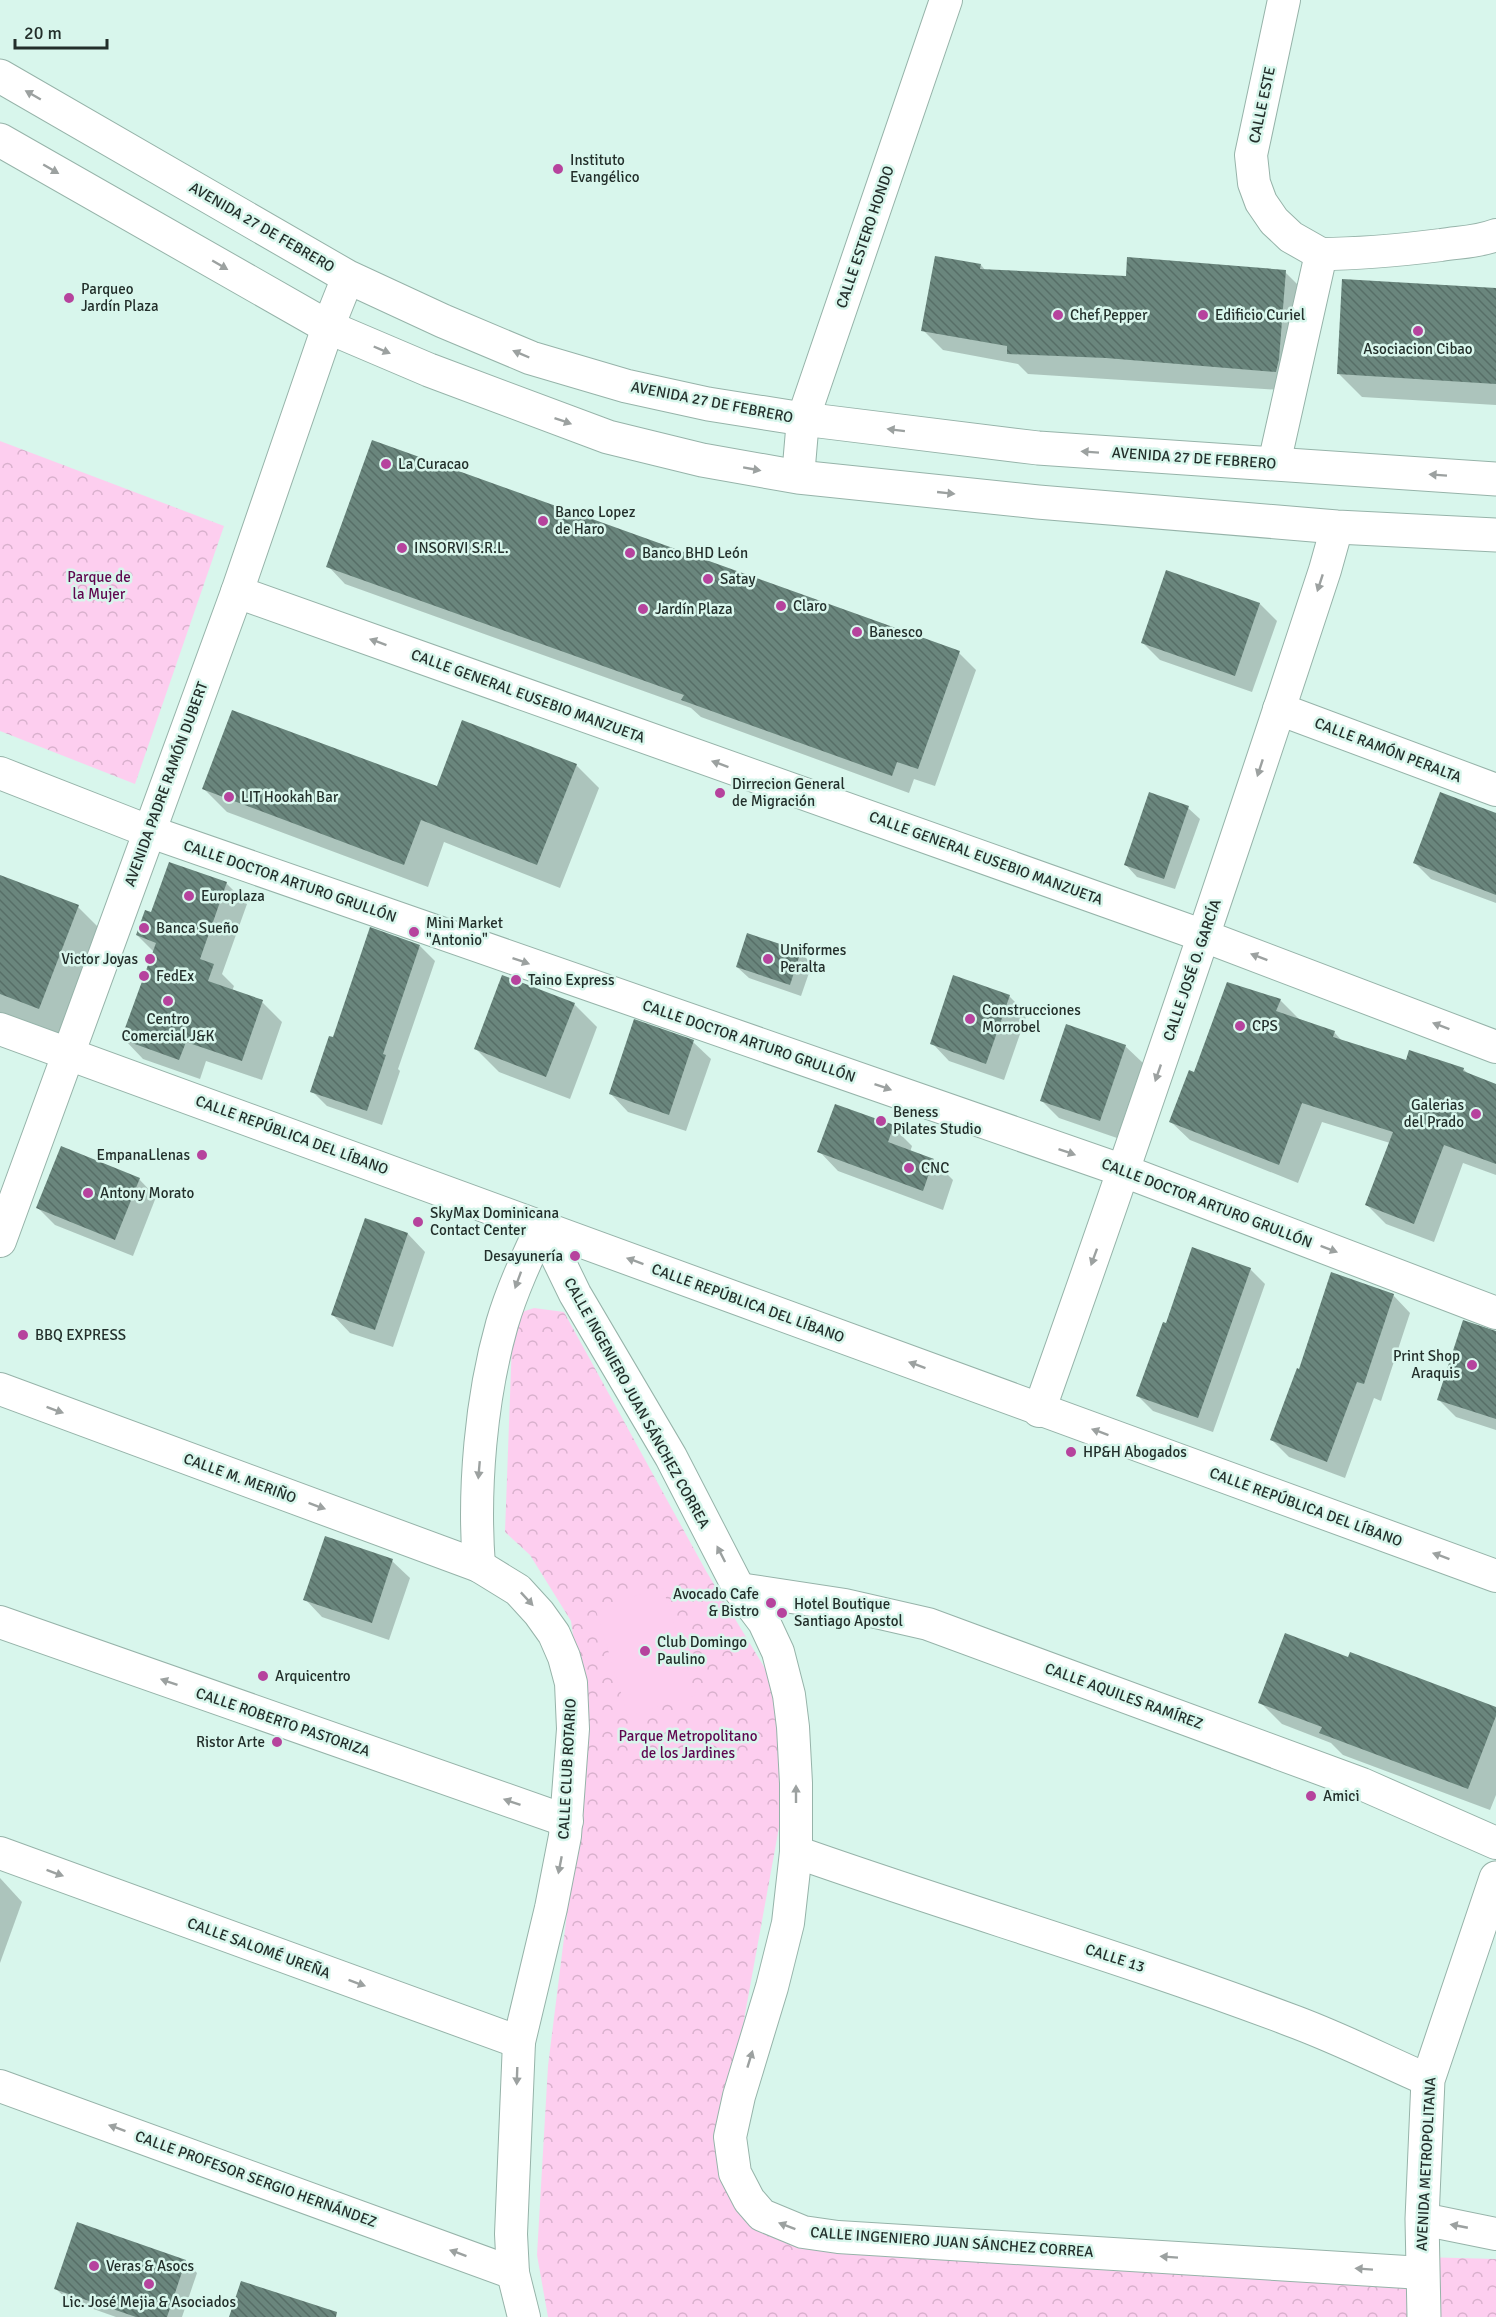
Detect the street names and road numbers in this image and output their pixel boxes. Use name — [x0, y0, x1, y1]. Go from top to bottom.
street label: CALLE ESTE — [1245, 65, 1279, 145]
street label: CALLE ESTERO HONDO — [832, 163, 898, 311]
street label: AVENIDA 27 DE FEBRERO — [186, 178, 338, 276]
street label: AVENIDA 27 DE FEBRERO — [629, 377, 795, 427]
street label: AVENIDA 27 DE FEBRERO — [1111, 443, 1277, 473]
street label: CALLE GENERAL EUSEBIO MANZUETA — [409, 645, 647, 747]
street label: AVENIDA PADRE RAMÓN DUBERT — [120, 678, 212, 889]
street label: CALLE RAMÓN PERALTA — [1312, 713, 1464, 786]
street label: CALLE GENERAL EUSEBIO MANZUETA — [867, 807, 1105, 909]
street label: CALLE DOCTOR ARTURO GRULLÓN — [181, 835, 399, 926]
street label: CALLE JOSÉ O. GARCÍA — [1158, 896, 1225, 1043]
street label: CALLE DOCTOR ARTURO GRULLÓN — [640, 995, 858, 1086]
street label: CALLE REPÚBLICA DEL LÍBANO — [193, 1091, 391, 1178]
street label: CALLE DOCTOR ARTURO GRULLÓN — [1099, 1154, 1315, 1252]
street label: CALLE REPÚBLICA DEL LÍBANO — [649, 1259, 847, 1346]
street label: CALLE INGENIERO JUAN SÁNCHEZ CORREA — [560, 1274, 715, 1532]
street label: CALLE M. MERIÑO — [181, 1448, 299, 1507]
street label: CALLE REPÚBLICA DEL LÍBANO — [1207, 1463, 1405, 1550]
street label: CALLE AQUILES RAMÍREZ — [1042, 1658, 1206, 1733]
street label: CALLE ROBERTO PASTORIZA — [194, 1684, 372, 1760]
street label: CALLE CLUB ROTARIO — [554, 1698, 580, 1840]
street label: CALLE SALOMÉ UREÑA — [185, 1913, 333, 1982]
street label: CALLE 13 — [1083, 1940, 1147, 1976]
street label: AVENIDA METROPOLITANA — [1412, 2077, 1440, 2251]
street label: CALLE PROFESOR SERGIO HERNÁNDEZ — [133, 2126, 380, 2231]
street label: CALLE INGENIERO JUAN SÁNCHEZ CORREA — [810, 2222, 1094, 2261]

